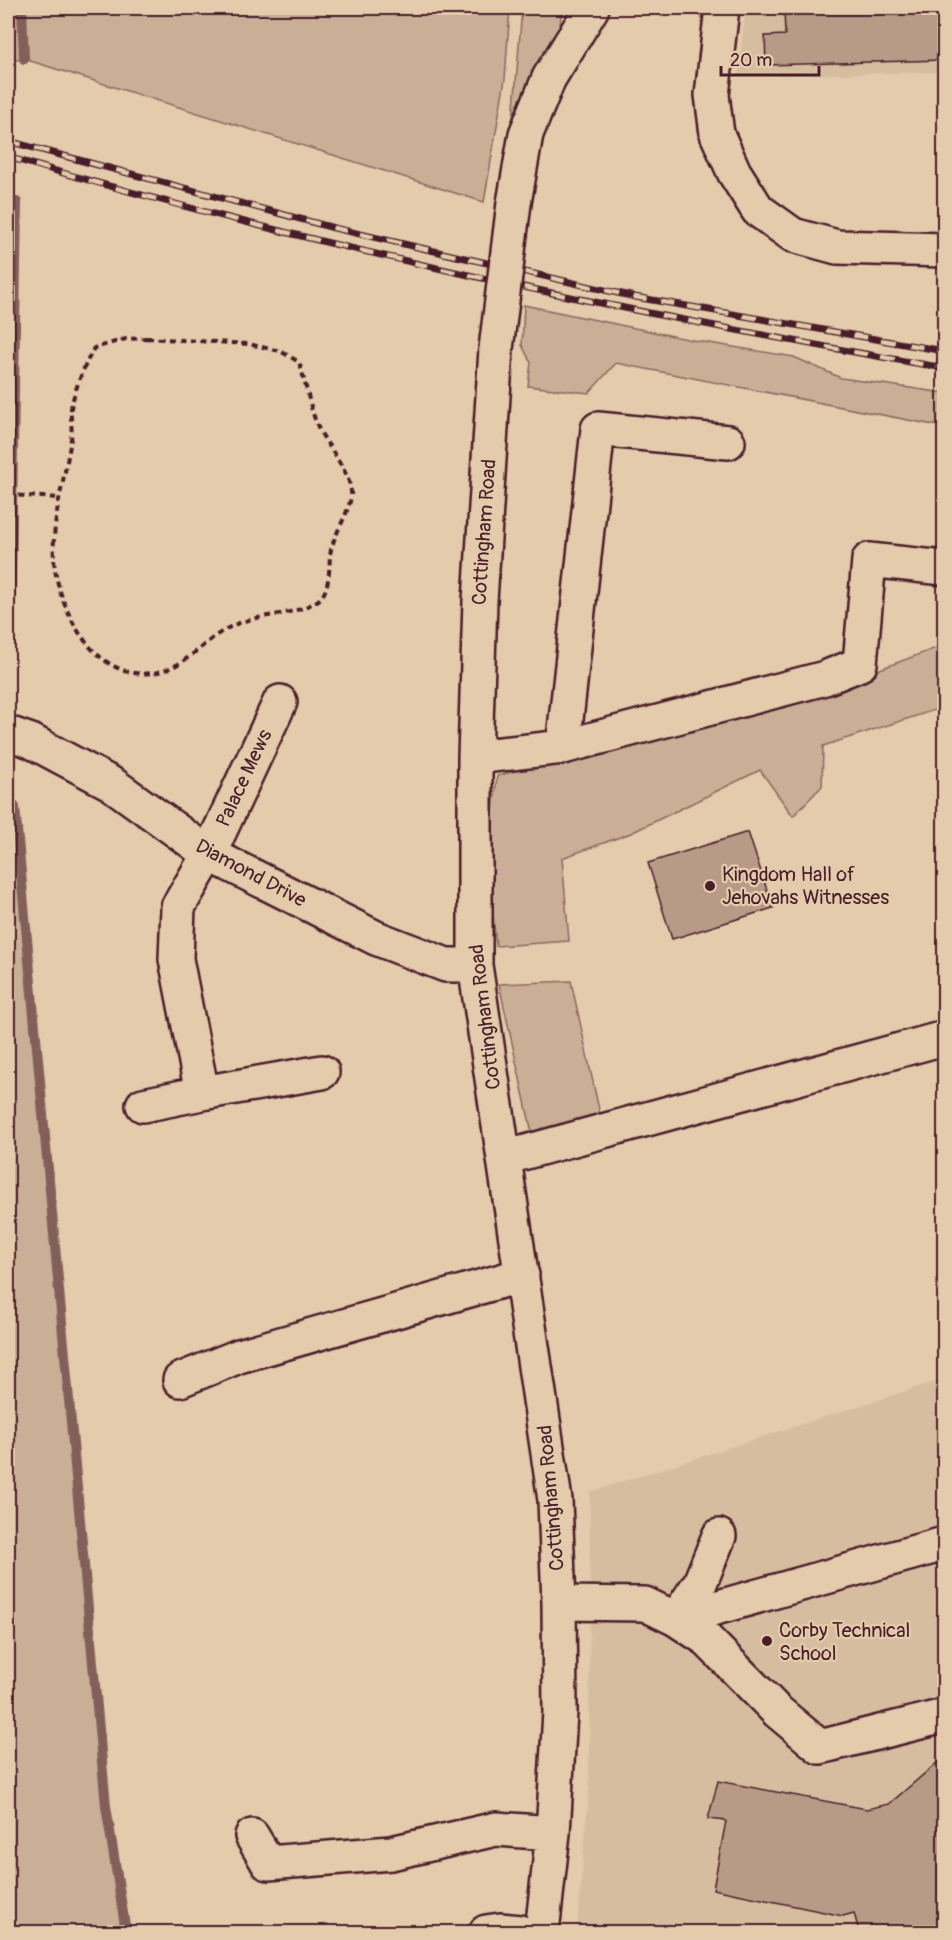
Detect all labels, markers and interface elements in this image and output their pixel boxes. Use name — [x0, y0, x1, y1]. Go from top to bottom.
scale bar — [721, 39, 818, 77]
text: 20 m — [730, 49, 772, 72]
street label: Cottingham Road — [466, 458, 502, 606]
street label: Palace Mews — [211, 725, 277, 831]
street label: Diamond Drive — [191, 833, 311, 913]
place label: Kingdom Hall of Jehovahs Witnesses — [722, 862, 889, 910]
marker: Kingdom Hall of Jehovahs Witnesses — [703, 879, 717, 893]
street label: Cottingham Road — [464, 943, 506, 1091]
street label: Cottingham Road — [532, 1424, 570, 1572]
place label: Corby Technical School — [779, 1618, 910, 1666]
marker: Corby Technical School — [760, 1634, 774, 1648]

